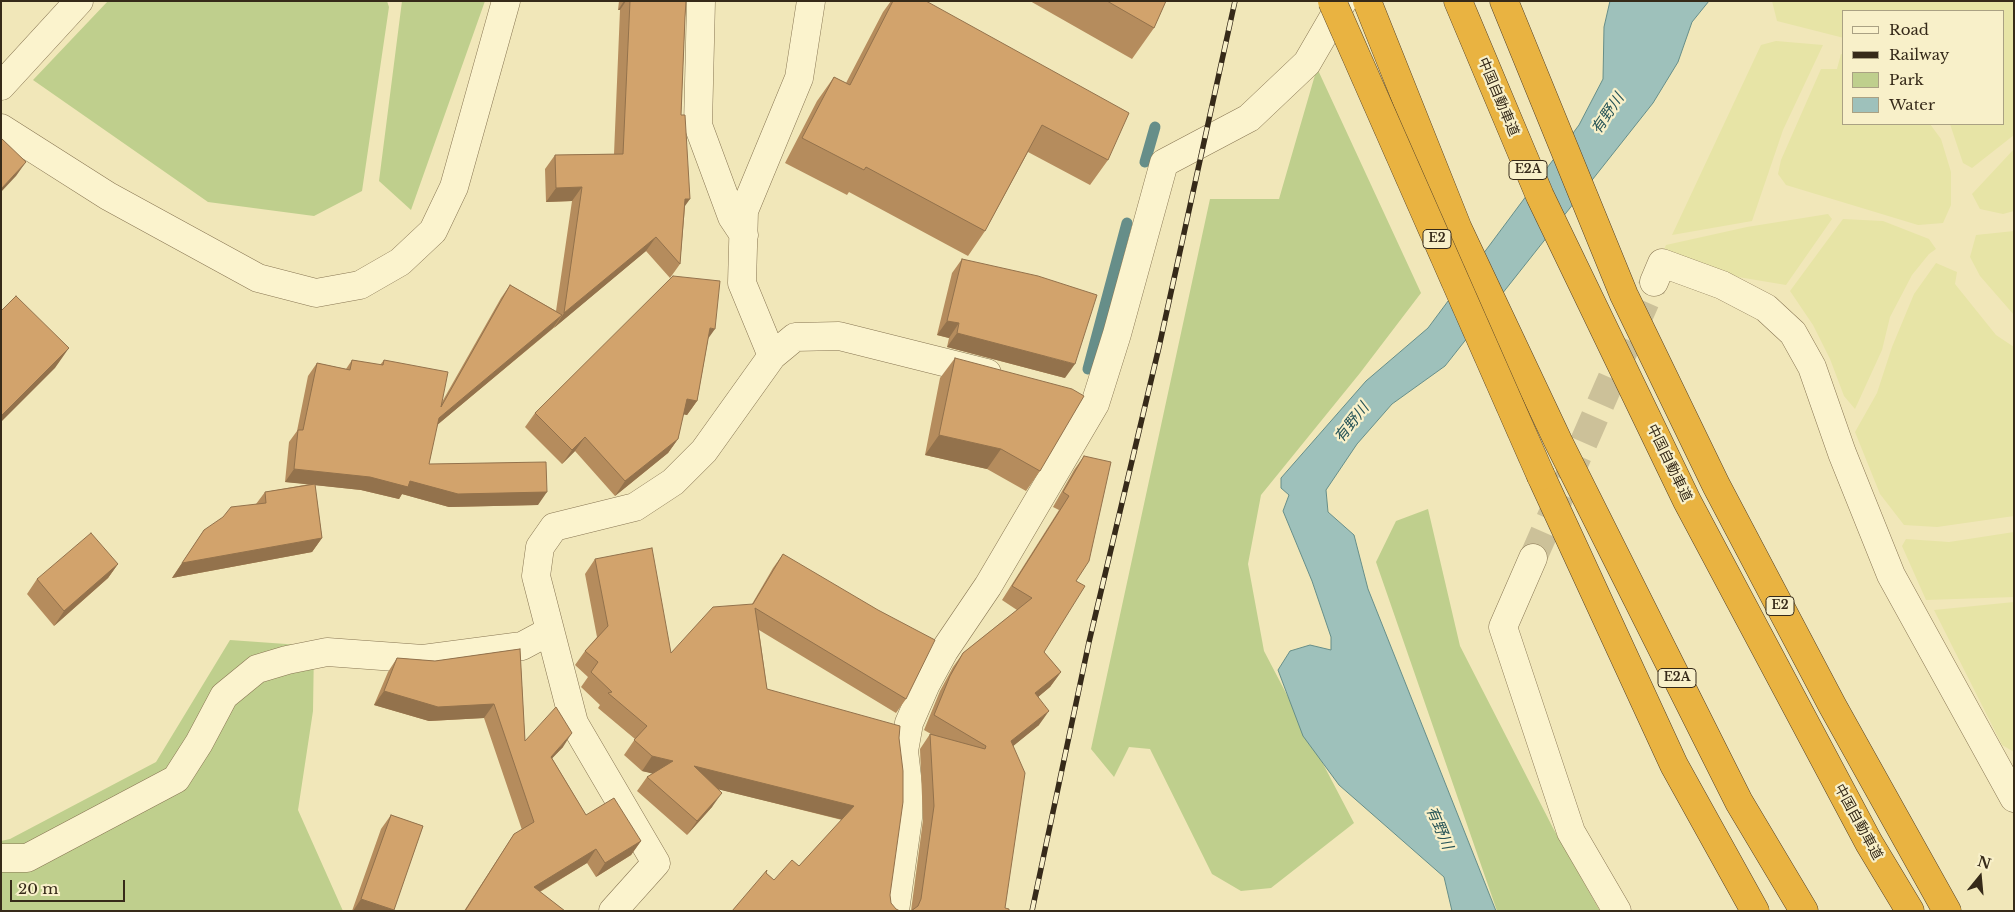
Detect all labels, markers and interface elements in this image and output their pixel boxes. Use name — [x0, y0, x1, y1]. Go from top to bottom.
legend — [1842, 10, 2005, 125]
text: Road — [1889, 20, 1929, 39]
text: Railway — [1889, 45, 1949, 64]
street label: 中国自動車道 — [1474, 55, 1522, 139]
text: Park — [1889, 70, 1924, 89]
water label: 有野川 — [1588, 90, 1628, 138]
text: Water — [1889, 95, 1935, 114]
road number: E2A — [1509, 160, 1547, 180]
road number: E2 — [1423, 230, 1451, 248]
water label: 有野川 — [1331, 400, 1373, 446]
street label: 中国自動車道 — [1643, 422, 1695, 504]
road number: E2 — [1766, 596, 1794, 616]
road number: E2A — [1658, 668, 1696, 688]
street label: 中国自動車道 — [1830, 781, 1886, 863]
water label: 有野川 — [1422, 804, 1456, 852]
north arrow — [1955, 852, 2005, 902]
text: N — [1975, 852, 1993, 873]
scale bar — [12, 870, 128, 902]
text: 20 m — [18, 879, 58, 898]

